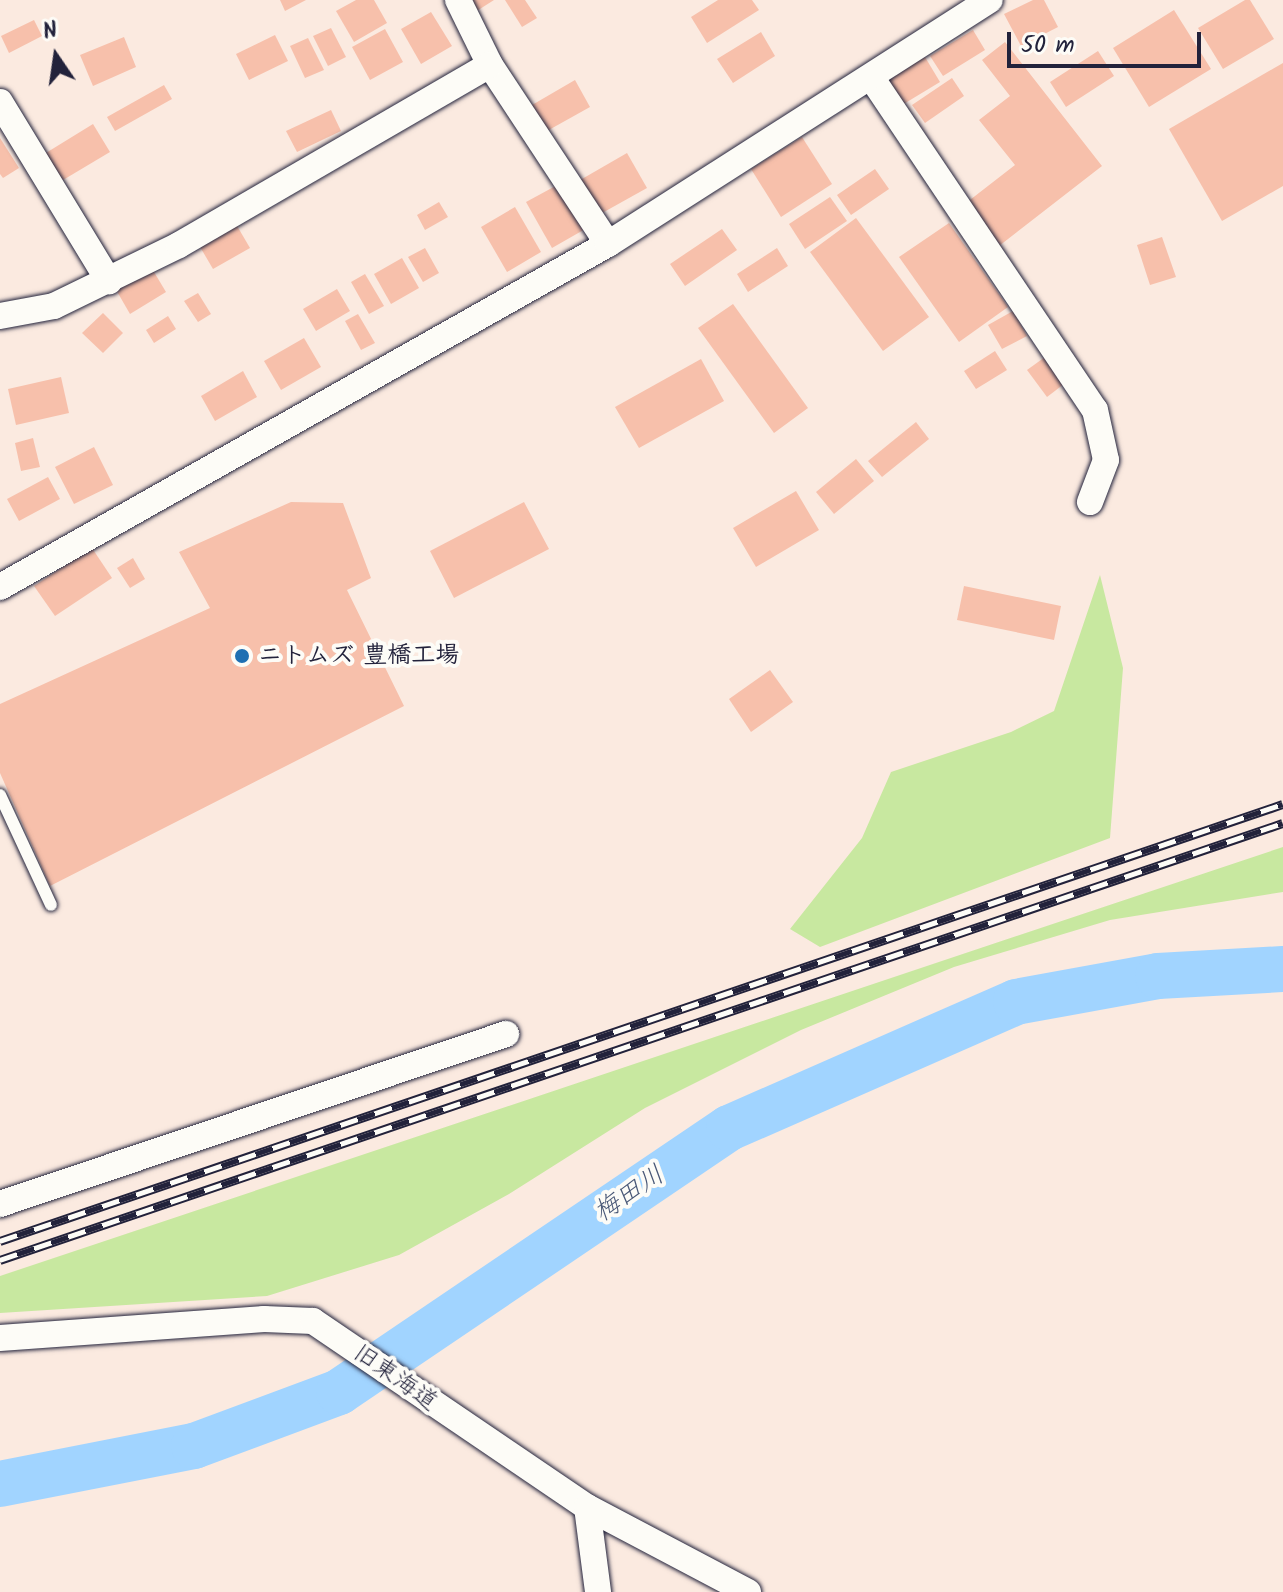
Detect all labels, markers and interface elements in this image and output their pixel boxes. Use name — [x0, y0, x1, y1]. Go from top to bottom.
text: N — [40, 14, 61, 51]
north arrow — [16, 16, 96, 96]
scale bar — [1011, 16, 1205, 66]
text: 50 m — [1021, 26, 1075, 65]
place label: ニトムズ 豊橋工場 — [258, 642, 459, 670]
marker: ニトムズ 豊橋工場 — [233, 647, 251, 665]
water label: 梅田川 — [589, 1160, 671, 1230]
street label: 旧東海道 — [347, 1339, 443, 1417]

